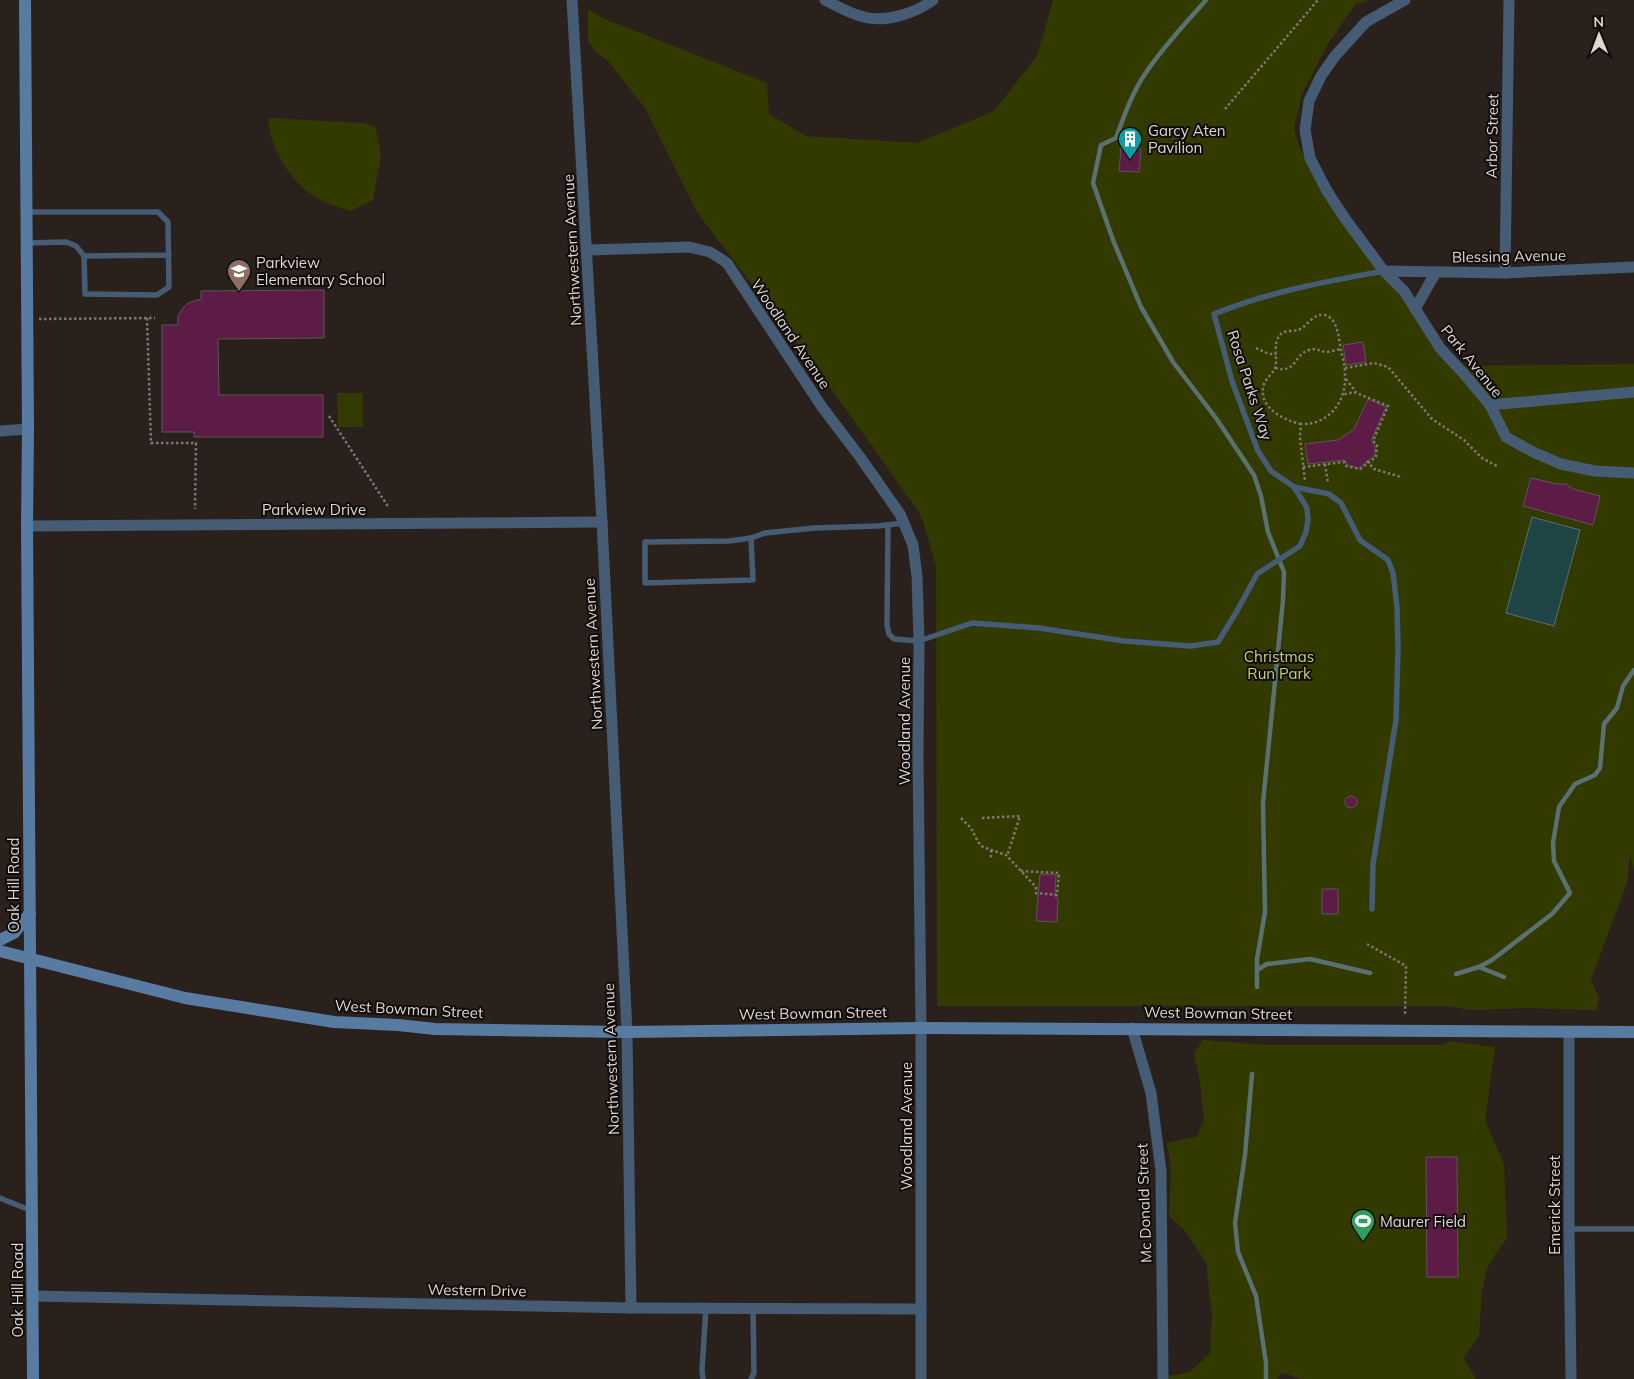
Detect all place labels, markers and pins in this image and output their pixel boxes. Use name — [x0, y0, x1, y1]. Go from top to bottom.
place label: Garcy Aten Pavilion — [1148, 121, 1226, 157]
building icon: Garcy Aten Pavilion — [1117, 126, 1143, 160]
place label: Parkview Elementary School — [256, 253, 385, 289]
school or university icon: Parkview Elementary School — [226, 258, 252, 292]
sports icon: Maurer Field — [1350, 1208, 1376, 1242]
place label: Maurer Field — [1380, 1212, 1466, 1231]

